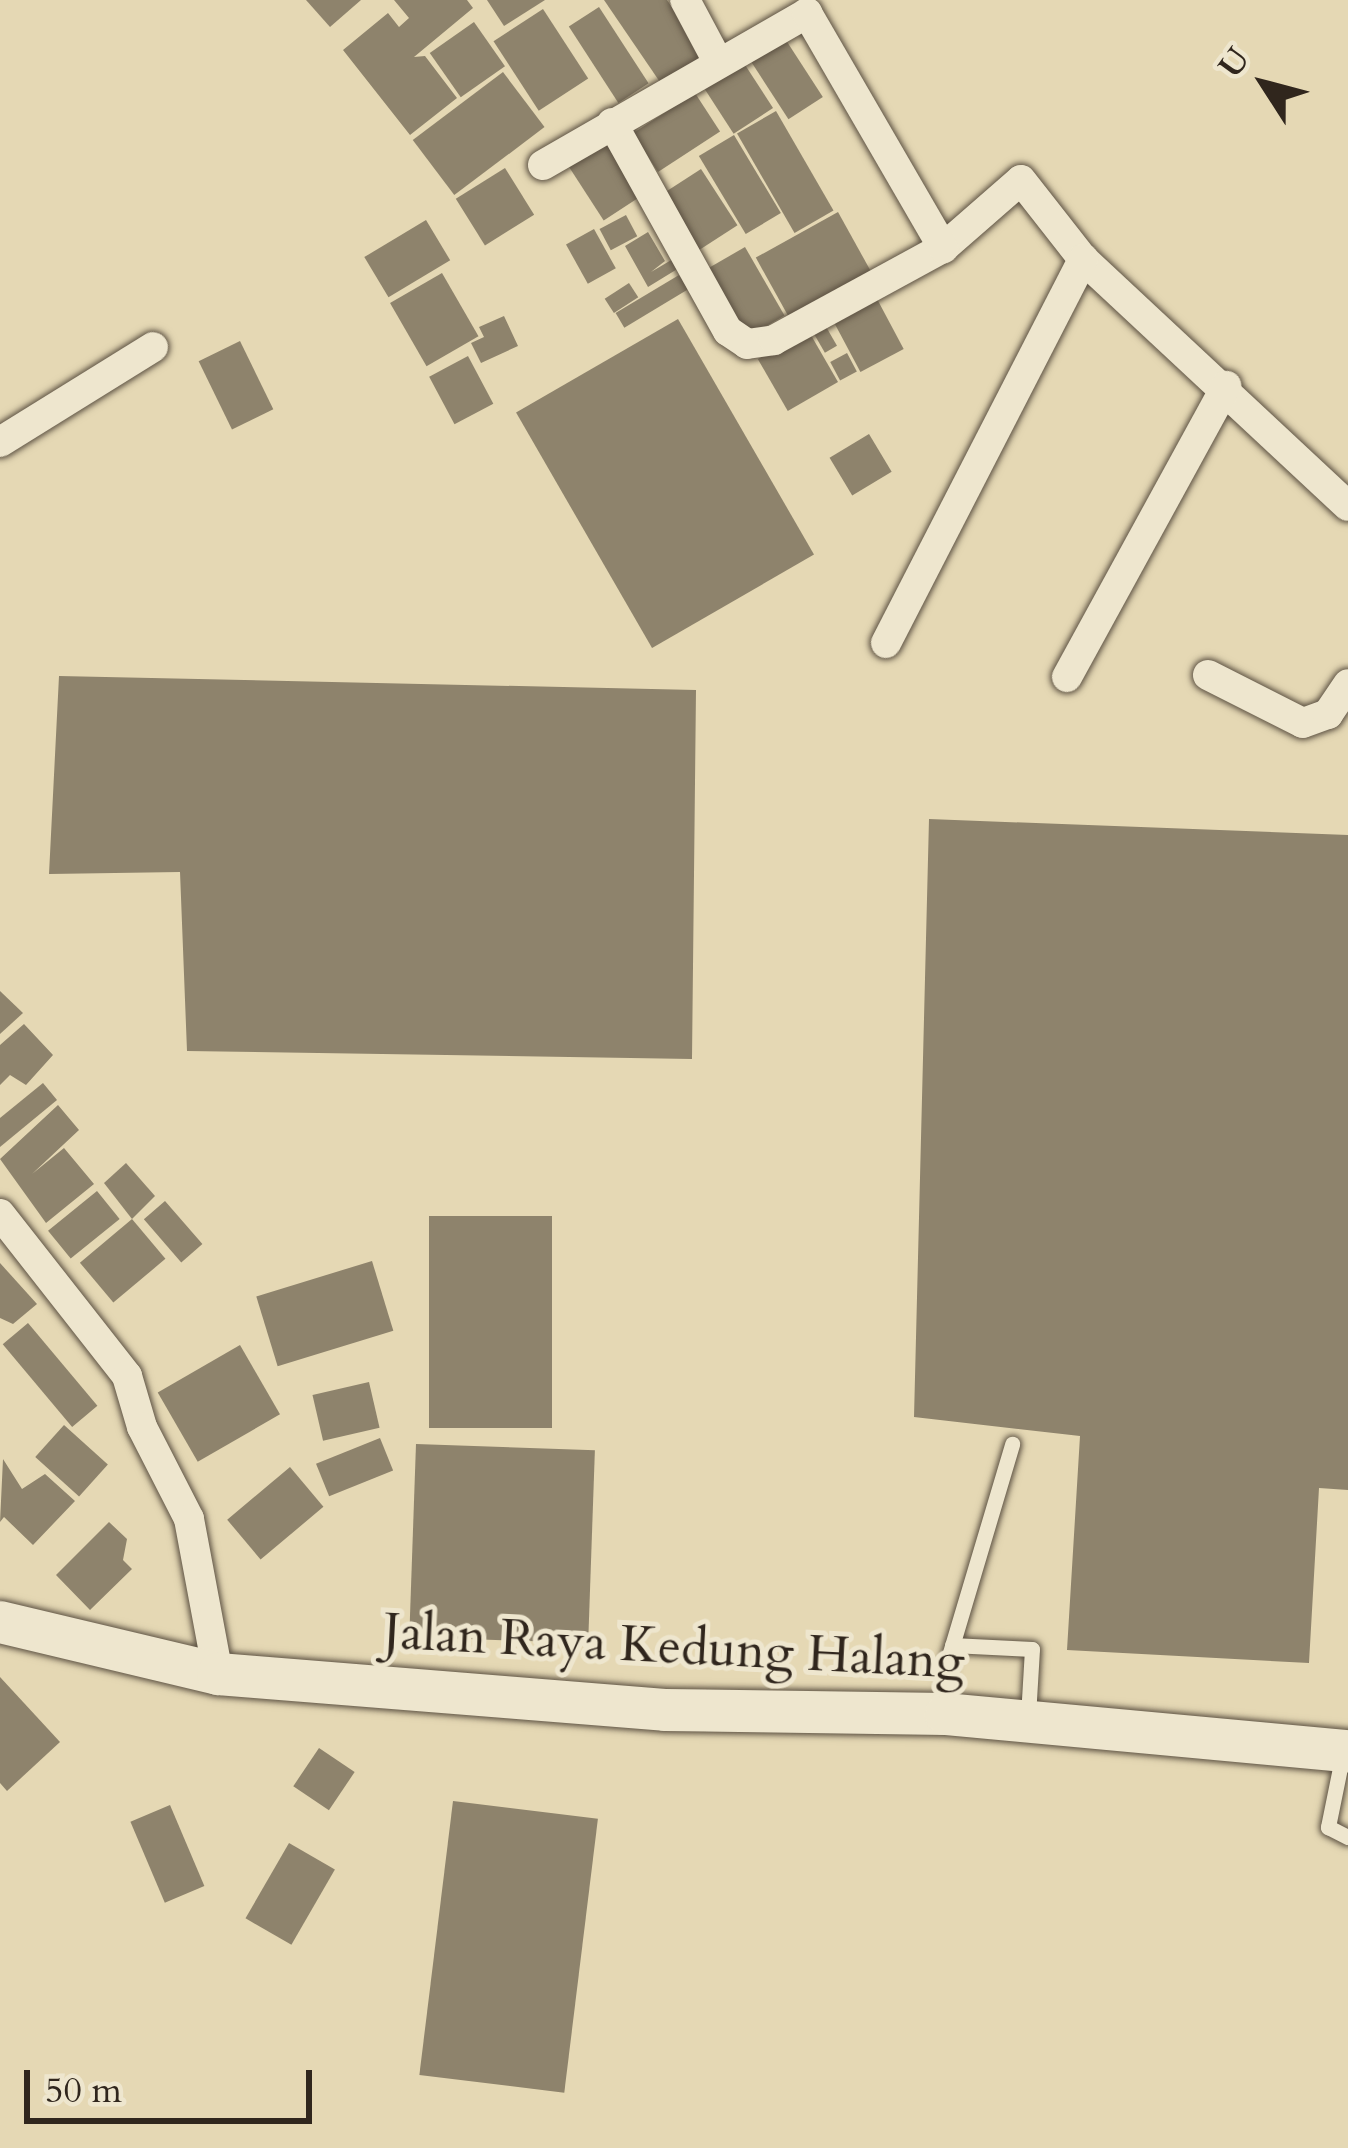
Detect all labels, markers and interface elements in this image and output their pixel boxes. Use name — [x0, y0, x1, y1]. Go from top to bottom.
north arrow — [1204, 24, 1324, 144]
text: U — [1208, 38, 1261, 87]
street label: Jalan Raya Kedung Halang — [382, 1601, 966, 1693]
scale bar — [30, 2046, 318, 2120]
text: 50 m — [45, 2066, 122, 2115]

